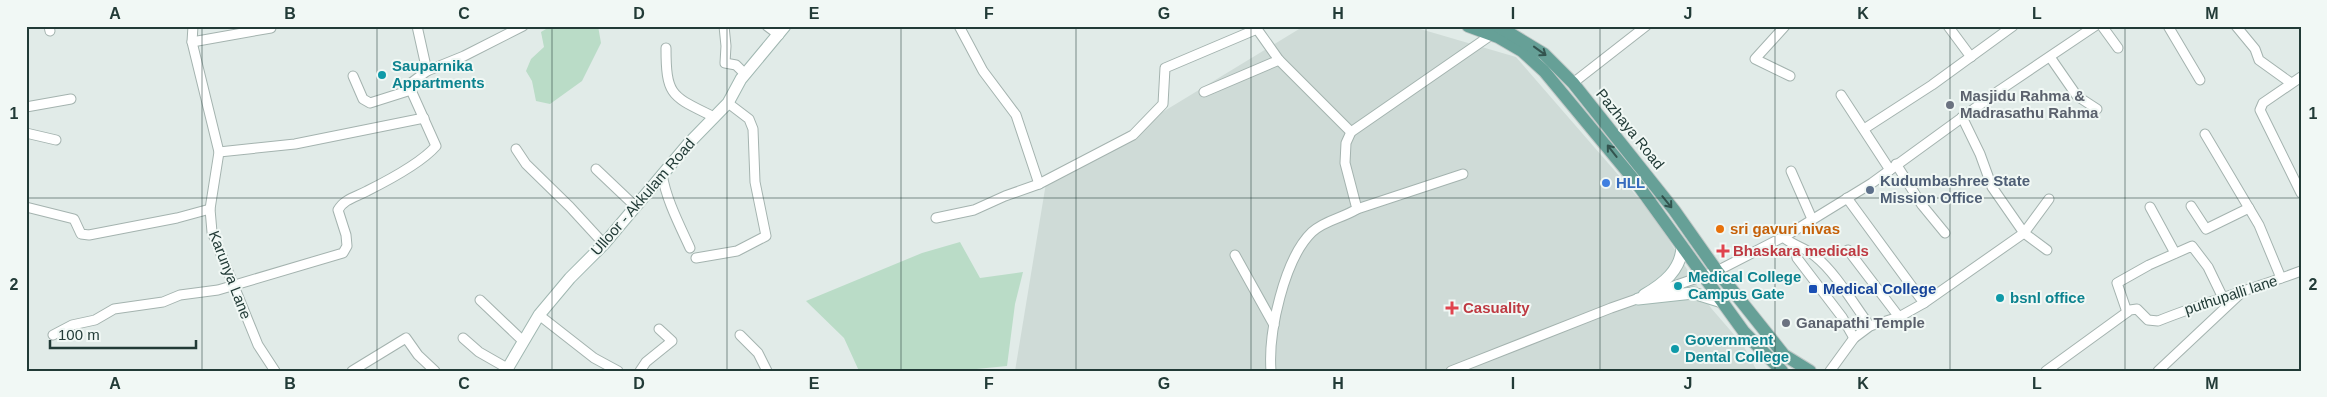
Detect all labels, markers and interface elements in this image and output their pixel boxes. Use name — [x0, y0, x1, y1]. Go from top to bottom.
text: A — [109, 5, 121, 22]
text: B — [284, 5, 296, 22]
text: C — [458, 5, 470, 22]
text: D — [633, 5, 645, 22]
text: E — [809, 5, 820, 22]
text: F — [984, 5, 994, 22]
text: G — [1158, 5, 1170, 22]
text: H — [1332, 5, 1344, 22]
text: I — [1511, 5, 1515, 22]
text: J — [1684, 5, 1692, 22]
text: K — [1857, 5, 1869, 22]
text: L — [2032, 5, 2042, 22]
text: M — [2205, 5, 2219, 22]
one-way arrow — [1533, 46, 1546, 57]
place label: Sauparnika Appartments — [392, 57, 485, 91]
marker: Sauparnika Appartments — [376, 69, 388, 81]
street label: Pazhaya Road — [1593, 85, 1668, 172]
place label: Masjidu Rahma & Madrasathu Rahma — [1960, 87, 2099, 121]
marker: Masjidu Rahma & Madrasathu Rahma — [1944, 99, 1956, 111]
text: 1 — [10, 105, 19, 122]
text: 1 — [2309, 105, 2318, 122]
street label: Ulloor - Akkulam Road — [587, 135, 698, 259]
one-way arrow — [1606, 145, 1617, 158]
place label: Kudumbashree State Mission Office — [1880, 172, 2030, 206]
place label: HLL — [1616, 174, 1645, 191]
marker: HLL — [1600, 177, 1612, 189]
marker: Kudumbashree State Mission Office — [1864, 184, 1876, 196]
one-way arrow — [1662, 195, 1673, 208]
place label: sri gavuri nivas — [1730, 220, 1840, 237]
marker: sri gavuri nivas — [1714, 223, 1726, 235]
street label: Karunya Lane — [206, 228, 255, 321]
place label: Bhaskara medicals — [1733, 242, 1869, 259]
marker: Bhaskara medicals — [1717, 245, 1729, 257]
place label: Medical College Campus Gate — [1688, 268, 1801, 302]
street label: puthupalli lane — [2182, 271, 2279, 318]
text: 2 — [10, 276, 19, 293]
text: 2 — [2309, 276, 2318, 293]
marker: Medical College Campus Gate — [1672, 280, 1684, 292]
place label: Medical College — [1823, 280, 1936, 297]
marker: Medical College — [1807, 283, 1819, 295]
place label: bsnl office — [2010, 289, 2085, 306]
marker: bsnl office — [1994, 292, 2006, 304]
place label: Casuality — [1463, 299, 1530, 316]
marker: Casuality — [1445, 301, 1459, 315]
place label: Ganapathi Temple — [1796, 314, 1925, 331]
scale bar — [50, 317, 196, 349]
marker: Ganapathi Temple — [1780, 317, 1792, 329]
text: 100 m — [58, 326, 100, 343]
place label: Government Dental College — [1685, 331, 1789, 365]
marker: Government Dental College — [1669, 343, 1681, 355]
text: A — [109, 375, 121, 392]
text: B — [284, 375, 296, 392]
text: C — [458, 375, 470, 392]
text: D — [633, 375, 645, 392]
text: E — [809, 375, 820, 392]
text: F — [984, 375, 994, 392]
text: G — [1158, 375, 1170, 392]
text: H — [1332, 375, 1344, 392]
text: I — [1511, 375, 1515, 392]
text: J — [1684, 375, 1692, 392]
text: K — [1857, 375, 1869, 392]
text: L — [2032, 375, 2042, 392]
text: M — [2205, 375, 2219, 392]

